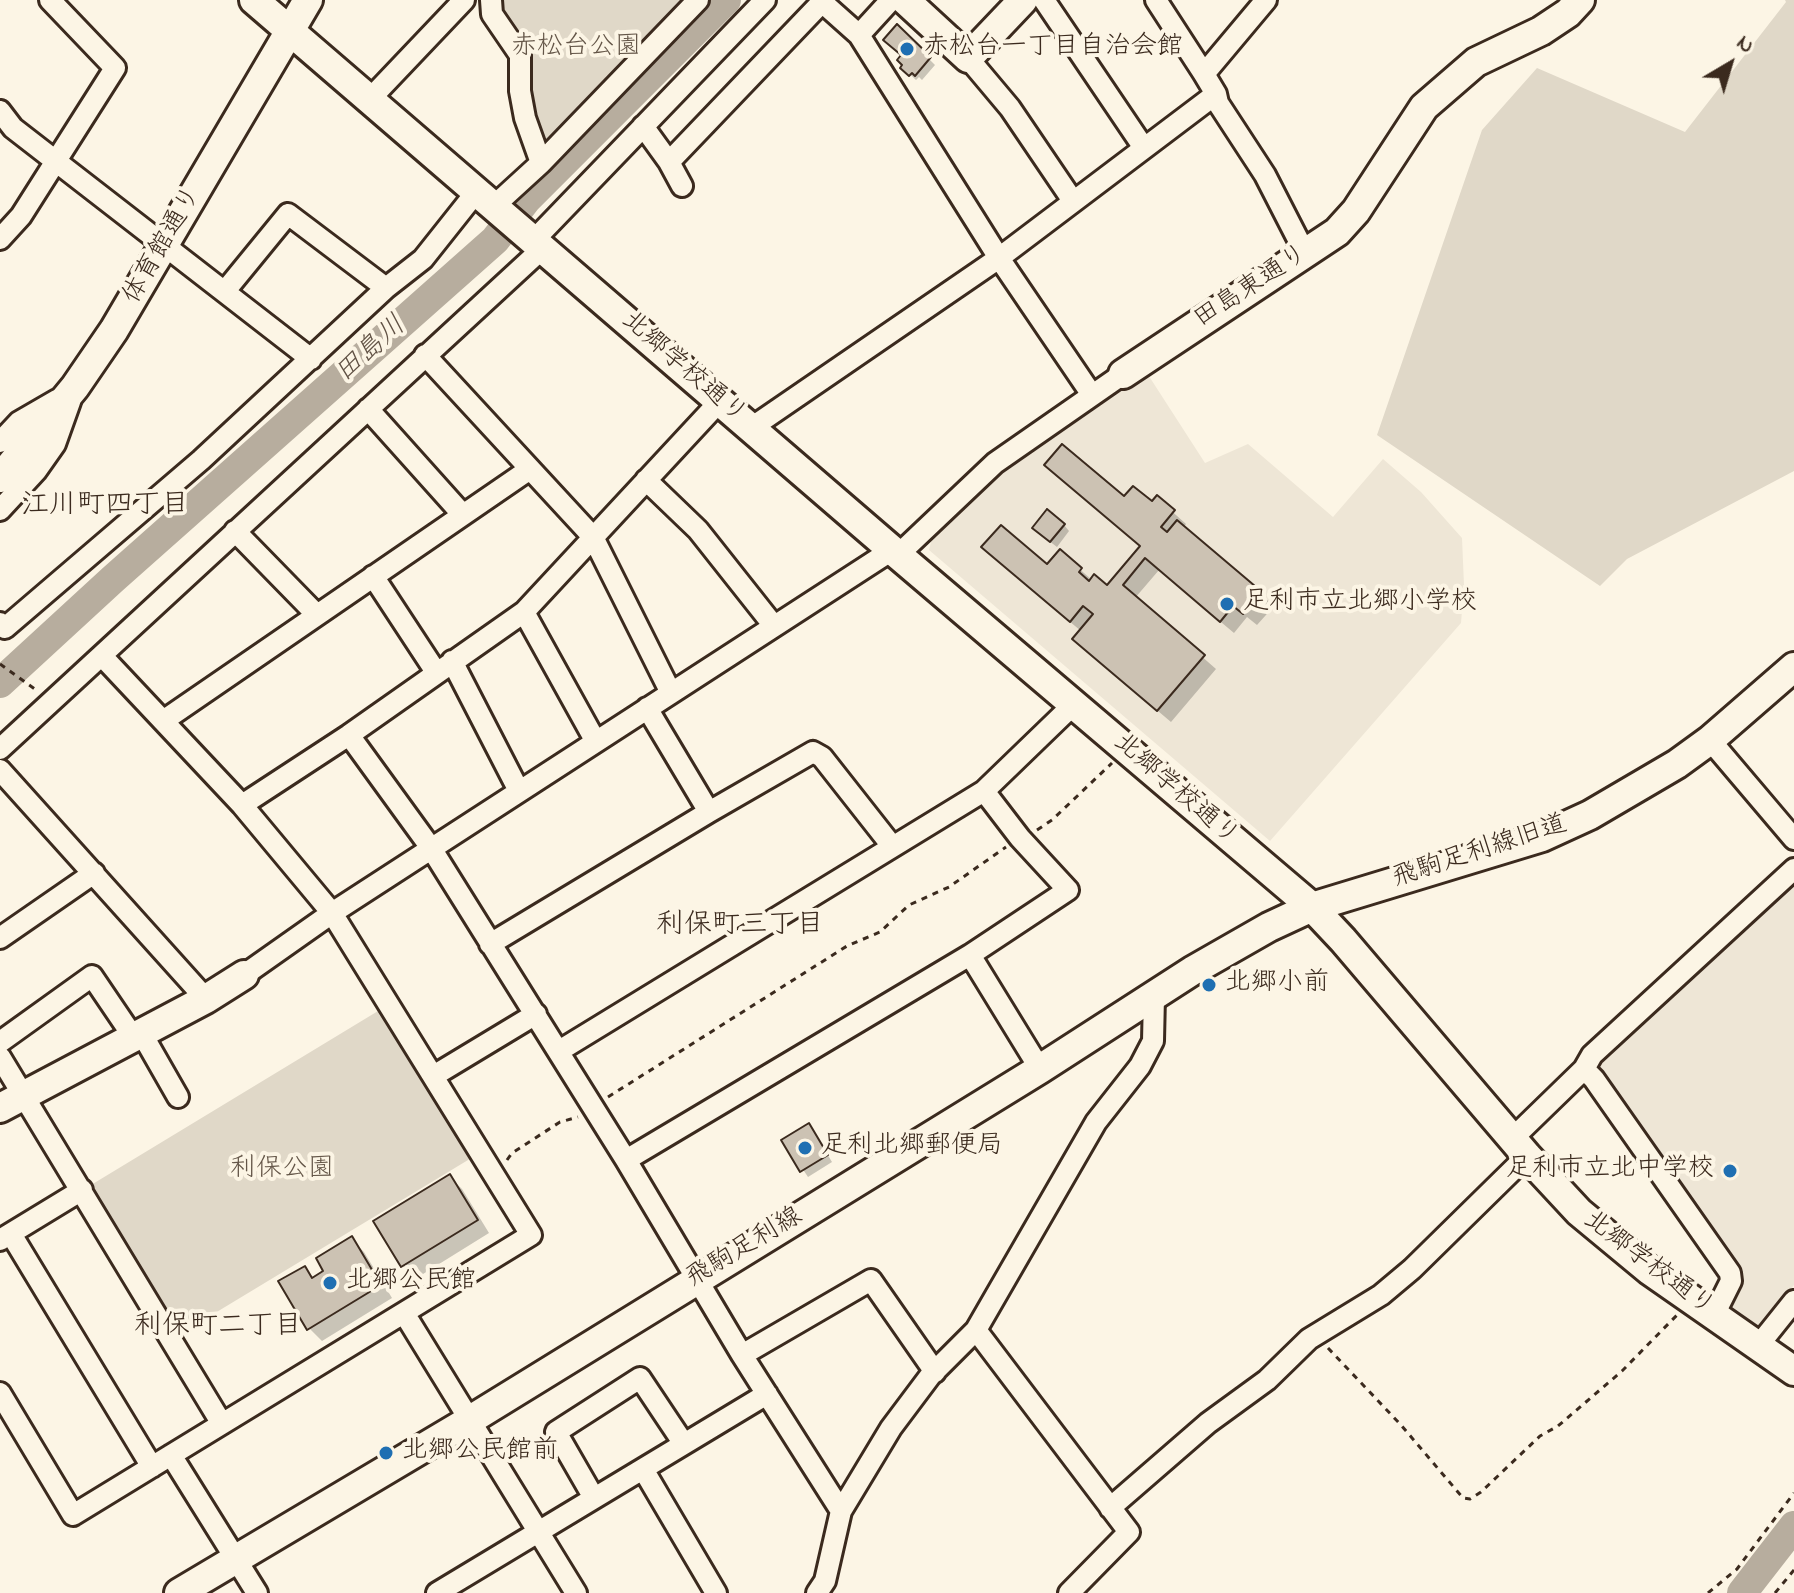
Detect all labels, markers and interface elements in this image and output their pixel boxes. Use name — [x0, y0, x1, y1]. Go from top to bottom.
north arrow — [1690, 24, 1770, 104]
text: N — [1729, 28, 1760, 62]
park label: 赤松台公園 — [511, 33, 641, 65]
place label: 赤松台一丁目自治会館 — [923, 33, 1183, 65]
marker: 赤松台一丁目自治会館 — [898, 40, 916, 58]
street label: 体育館通り — [118, 182, 210, 310]
street label: 田島東通り — [1189, 240, 1315, 336]
street label: 北郷学校通り — [614, 306, 752, 432]
water label: 田島川 — [330, 310, 414, 392]
district label: 江川町四丁目 — [21, 490, 189, 524]
place label: 足利市立北郷小学校 — [1243, 588, 1477, 620]
marker: 足利市立北郷小学校 — [1218, 595, 1236, 613]
street label: 北郷学校通り — [1106, 728, 1244, 854]
street label: 飛駒足利線旧道 — [1389, 810, 1571, 896]
district label: 利保町三丁目 — [656, 910, 824, 944]
place label: 北郷小前 — [1225, 969, 1329, 1001]
marker: 北郷小前 — [1200, 976, 1218, 994]
place label: 足利北郷郵便局 — [821, 1132, 1003, 1164]
marker: 足利北郷郵便局 — [796, 1139, 814, 1157]
park label: 利保公園 — [230, 1155, 334, 1187]
place label: 足利市立北中学校 — [1506, 1155, 1714, 1187]
marker: 足利市立北中学校 — [1721, 1162, 1739, 1180]
street label: 飛駒足利線 — [681, 1202, 809, 1296]
street label: 北郷学校通り — [1576, 1206, 1720, 1324]
place label: 北郷公民館 — [346, 1267, 476, 1299]
marker: 北郷公民館 — [321, 1274, 339, 1292]
district label: 利保町二丁目 — [134, 1311, 302, 1345]
place label: 北郷公民館前 — [402, 1437, 558, 1469]
marker: 北郷公民館前 — [377, 1444, 395, 1462]

